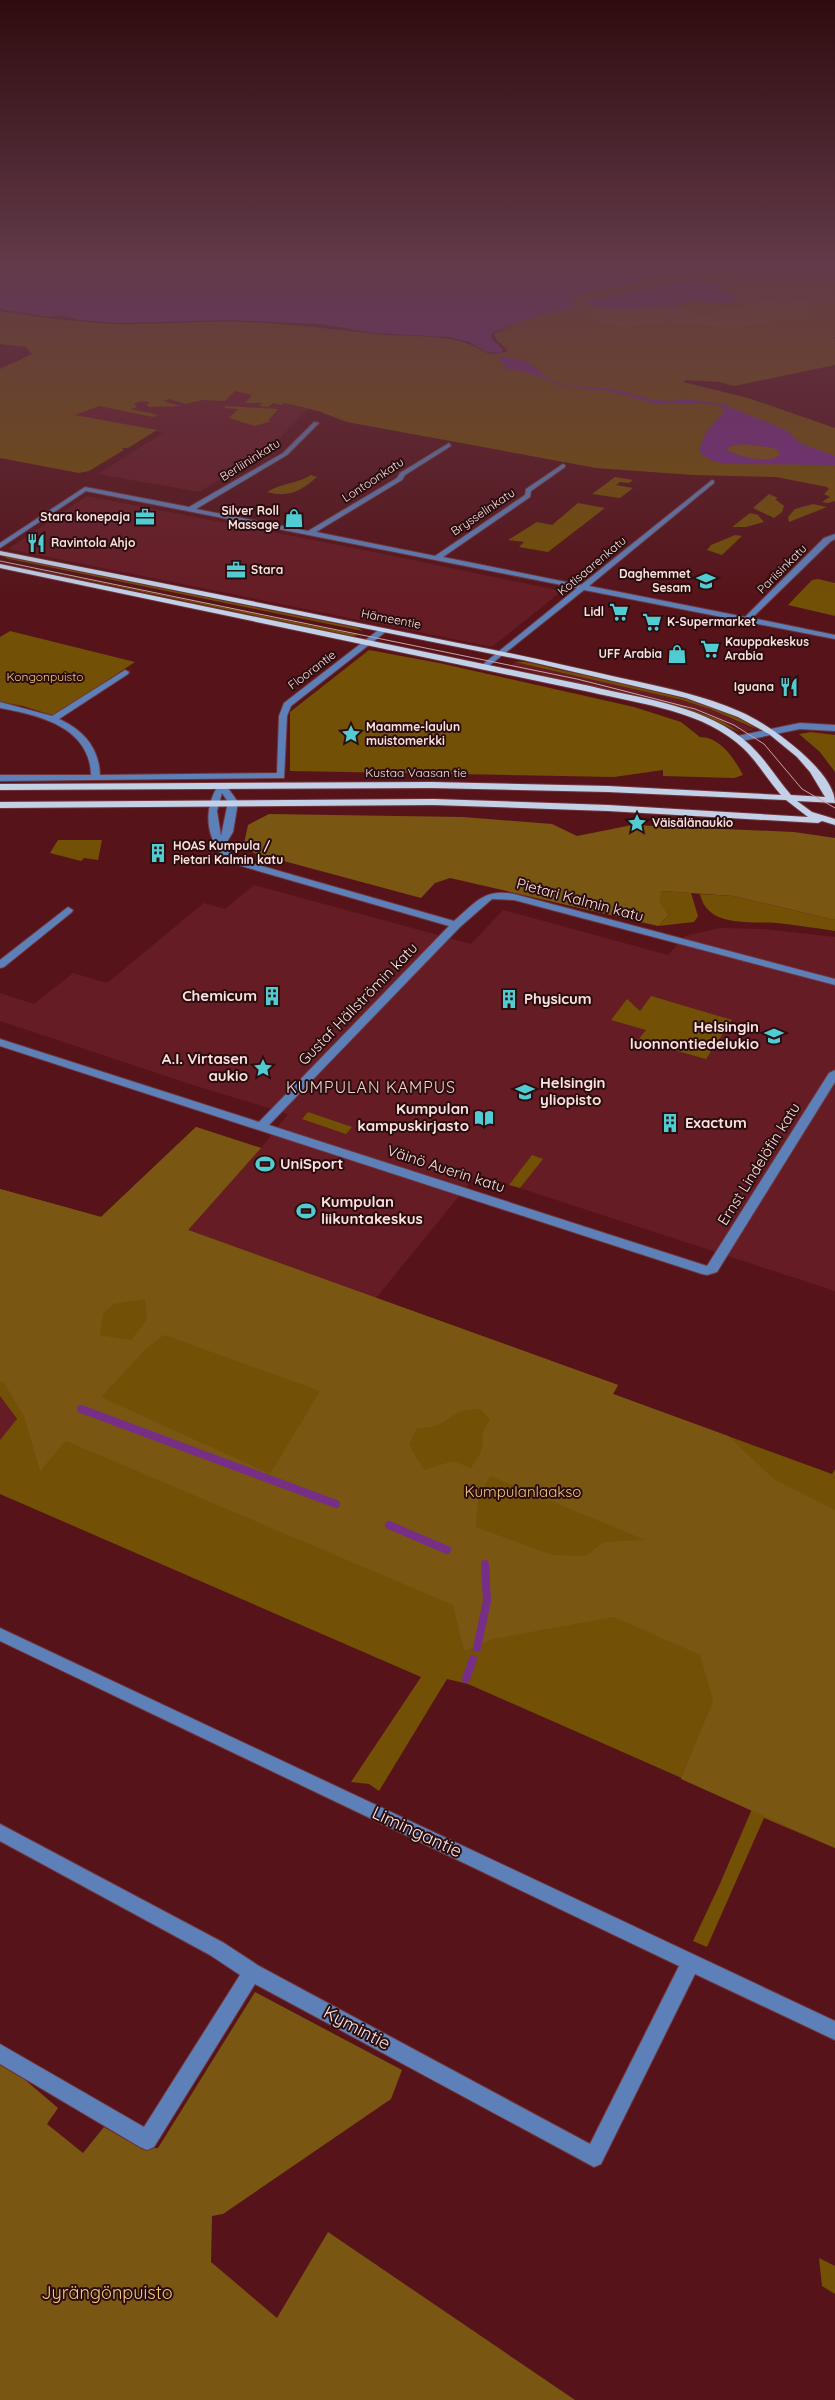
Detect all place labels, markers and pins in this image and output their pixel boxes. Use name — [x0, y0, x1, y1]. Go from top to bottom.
place label: Silver Roll Massage — [222, 503, 279, 532]
office icon: Stara konepaja — [134, 506, 156, 528]
shop icon: Silver Roll Massage — [283, 507, 305, 529]
place label: Stara konepaja — [40, 509, 130, 524]
restaurant icon: Ravintola Ahjo — [25, 532, 47, 554]
place label: Ravintola Ahjo — [51, 535, 136, 550]
office icon: Stara — [225, 559, 247, 581]
place label: Stara — [251, 562, 283, 577]
place label: Daghemmet Sesam — [619, 566, 691, 595]
school or university icon: Daghemmet Sesam — [695, 570, 717, 592]
supermarket icon: Lidl — [608, 601, 630, 623]
place label: Lidl — [584, 604, 604, 619]
supermarket icon: K-Supermarket — [641, 611, 663, 633]
place label: K-Supermarket — [667, 614, 756, 629]
place label: Kauppakeskus Arabia — [725, 634, 809, 663]
supermarket icon: Kauppakeskus Arabia — [699, 638, 721, 660]
shop icon: UFF Arabia — [666, 643, 688, 665]
place label: UFF Arabia — [599, 646, 662, 661]
restaurant icon: Iguana — [778, 676, 800, 698]
place label: Iguana — [734, 679, 774, 694]
place label: Maamme-laulun muistomerkki — [366, 719, 460, 748]
place icon: Maamme-laulun muistomerkki — [340, 723, 362, 745]
place icon: Väisälänaukio — [626, 812, 648, 834]
place label: Väisälänaukio — [652, 815, 734, 830]
place label: HOAS Kumpula / Pietari Kalmin katu — [173, 838, 283, 867]
building icon: HOAS Kumpula / Pietari Kalmin katu — [147, 842, 169, 864]
building icon: Chemicum — [261, 985, 283, 1007]
place label: Chemicum — [182, 986, 257, 1005]
building icon: Physicum — [498, 988, 520, 1010]
place label: Physicum — [524, 989, 592, 1008]
place label: Helsingin luonnontiedelukio — [630, 1017, 759, 1053]
school or university icon: Helsingin luonnontiedelukio — [763, 1025, 785, 1047]
place label: A.I. Virtasen aukio — [162, 1049, 248, 1085]
place icon: A.I. Virtasen aukio — [252, 1057, 274, 1079]
place label: Helsingin yliopisto — [540, 1073, 605, 1109]
school or university icon: Helsingin yliopisto — [514, 1081, 536, 1103]
place label: Kumpulan kampuskirjasto — [357, 1099, 469, 1135]
library icon: Kumpulan kampuskirjasto — [473, 1107, 495, 1129]
building icon: Exactum — [659, 1112, 681, 1134]
place label: Exactum — [685, 1113, 747, 1132]
sports icon: UniSport — [254, 1153, 276, 1175]
place label: UniSport — [280, 1154, 343, 1173]
place label: Kumpulan liikuntakeskus — [321, 1192, 423, 1228]
sports icon: Kumpulan liikuntakeskus — [295, 1200, 317, 1222]

